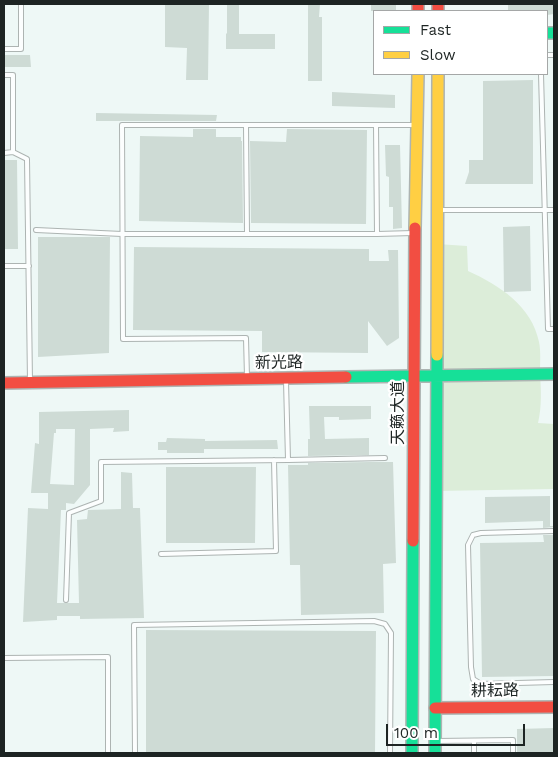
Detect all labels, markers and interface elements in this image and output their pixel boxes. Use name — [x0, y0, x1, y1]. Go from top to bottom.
legend — [373, 10, 548, 75]
text: Fast — [420, 21, 451, 39]
text: Slow — [420, 46, 456, 64]
street label: 新光路 — [255, 353, 303, 373]
street label: 天籁大道 — [388, 381, 408, 445]
street label: 耕耘路 — [471, 681, 519, 701]
scale bar — [388, 714, 527, 746]
text: 100 m — [394, 724, 438, 742]

